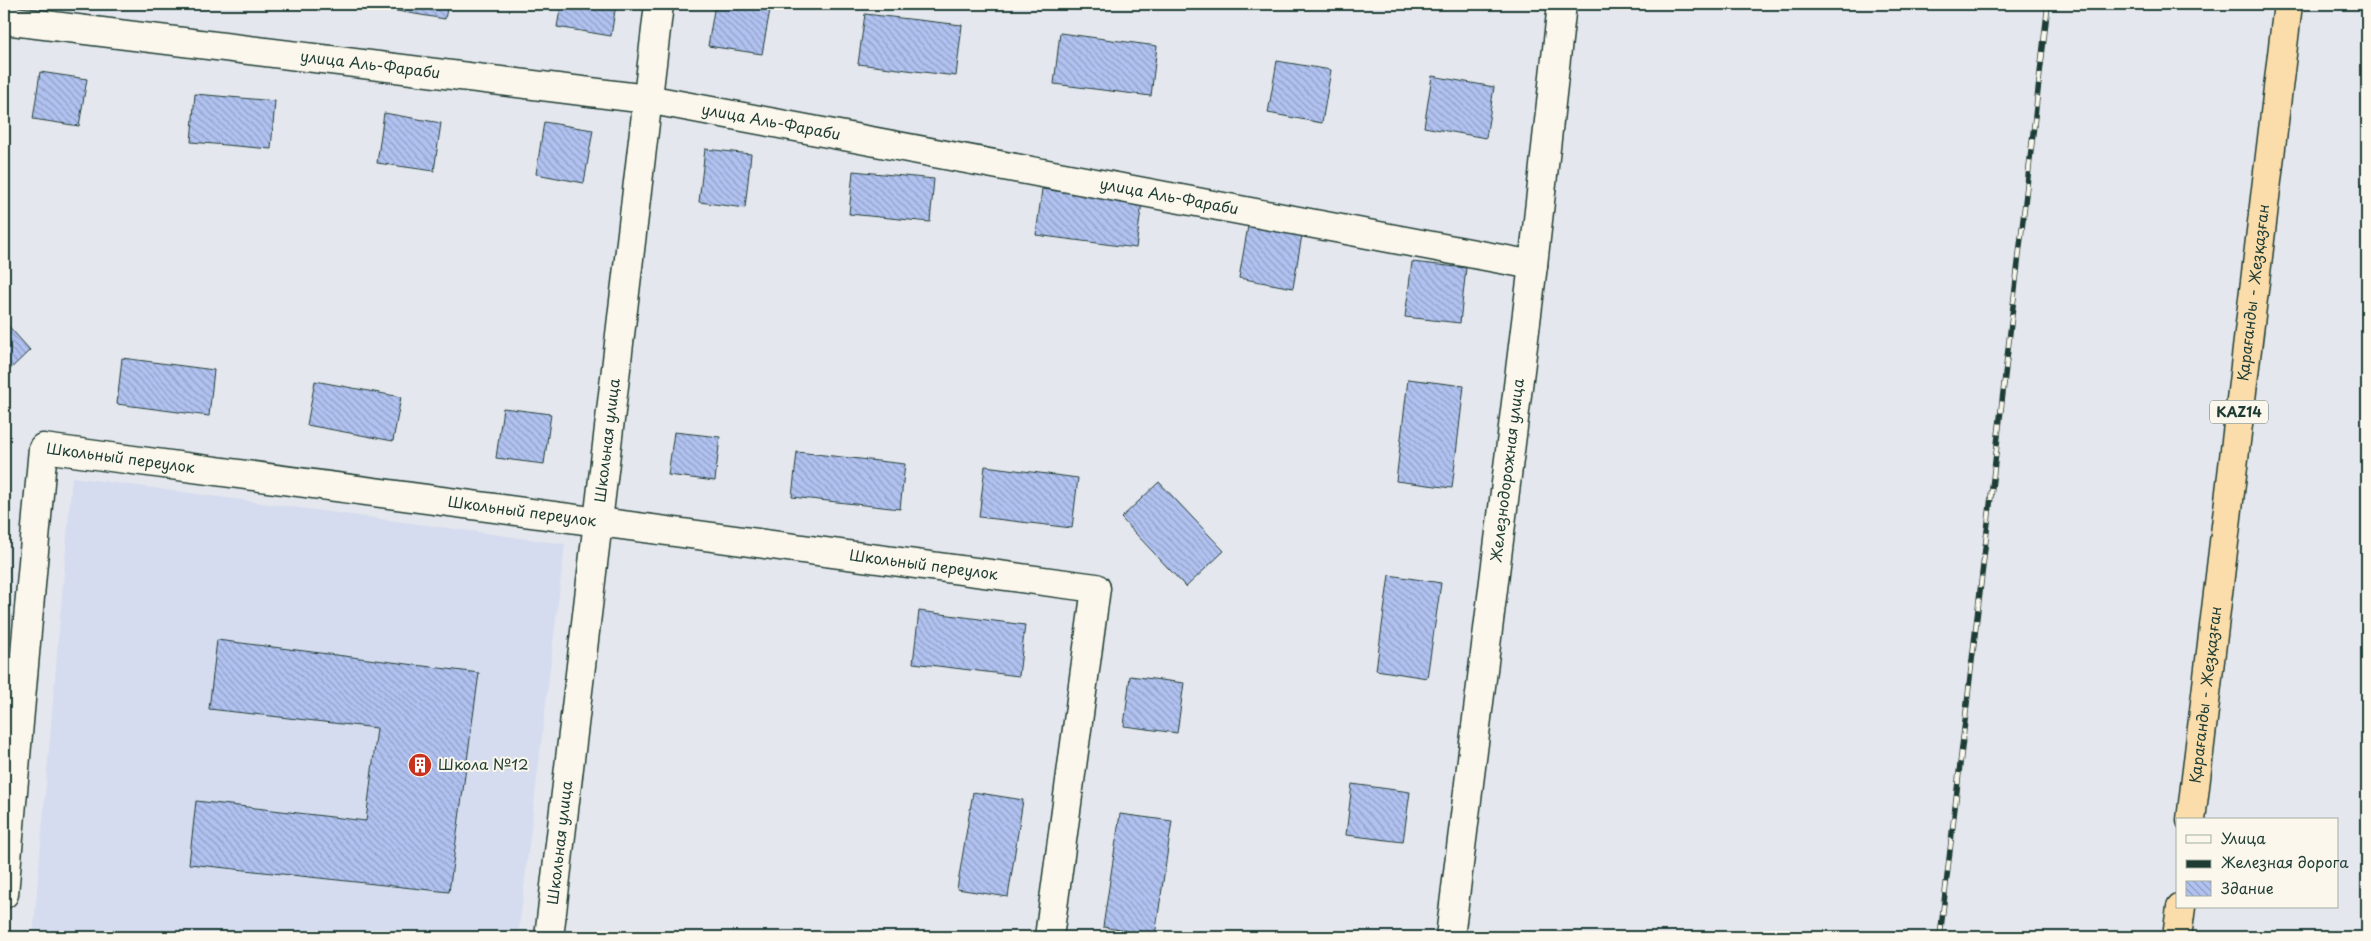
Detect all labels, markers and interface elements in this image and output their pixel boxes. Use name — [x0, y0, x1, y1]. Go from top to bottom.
street label: улица Аль-Фараби — [299, 44, 442, 84]
street label: улица Аль-Фараби — [700, 96, 843, 145]
street label: улица Аль-Фараби — [1098, 171, 1241, 220]
street label: Қарағанды - Жезқазған — [2230, 203, 2274, 382]
street label: Школьная улица — [587, 376, 625, 504]
street label: Железнодорожная улица — [1483, 376, 1529, 564]
road number: KAZ14 — [2210, 401, 2268, 424]
street label: Школьный переулок — [45, 436, 197, 478]
street label: Школьный переулок — [447, 489, 598, 531]
street label: Школьный переулок — [848, 542, 1000, 585]
street label: Қарағанды - Жезқазған — [2182, 605, 2226, 785]
building icon: Школа №12 — [407, 752, 433, 778]
place label: Школа №12 — [438, 752, 529, 775]
street label: Школьная улица — [540, 779, 577, 906]
legend — [2176, 818, 2338, 908]
text: Улица — [2221, 826, 2266, 849]
text: Железная дорога — [2221, 850, 2349, 873]
text: Здание — [2221, 876, 2274, 899]

